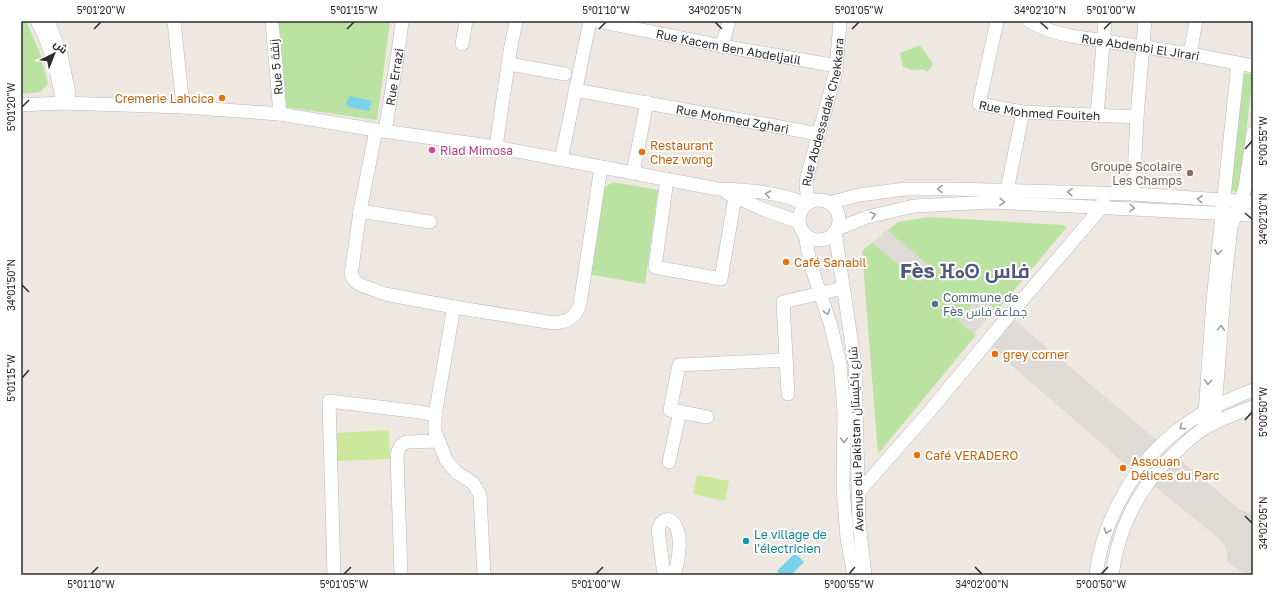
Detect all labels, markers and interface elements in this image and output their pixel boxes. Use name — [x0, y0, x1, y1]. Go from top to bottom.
text: 5°01'20"W — [77, 4, 126, 16]
text: 5°01'15"W — [330, 4, 378, 16]
text: 5°01'10"W — [582, 4, 630, 16]
text: 34°02'05"N — [688, 4, 742, 16]
text: 5°01'05"W — [835, 4, 884, 16]
text: 34°02'10"N — [1014, 4, 1066, 16]
text: 5°01'00"W — [1086, 4, 1136, 16]
street label: Rue Kacem Ben Abdeljalil — [655, 25, 802, 67]
street label: Rue Abdenbi El Jirari — [1080, 30, 1201, 63]
north arrow — [34, 34, 74, 74]
text: ش — [51, 37, 71, 57]
street label: Rue Abdessadak Chekkara — [798, 37, 846, 187]
street label: Rue 5 زنقة — [266, 38, 286, 96]
street label: Rue Errazi — [382, 47, 406, 107]
text: 5°01'20"W — [5, 82, 17, 131]
place label: Cremerie Lahcica — [115, 91, 214, 106]
marker: Cremerie Lahcica — [217, 93, 227, 103]
street label: Rue Mohmed Fouiteh — [978, 97, 1101, 123]
street label: Rue Mohmed Zghari — [675, 101, 790, 136]
text: 5°00'55"W — [1257, 116, 1269, 166]
place label: Restaurant Chez wong — [650, 138, 714, 167]
place label: Riad Mimosa — [440, 143, 513, 158]
marker: Riad Mimosa — [427, 145, 437, 155]
marker: Restaurant Chez wong — [637, 147, 647, 157]
place label: Groupe Scolaire Les Champs — [1090, 159, 1182, 188]
marker: Groupe Scolaire Les Champs — [1185, 168, 1195, 178]
one-way arrow — [937, 185, 943, 193]
one-way arrow — [1067, 188, 1073, 197]
one-way arrow — [765, 190, 772, 198]
text: 34°02'10"N — [1257, 193, 1269, 245]
one-way arrow — [1197, 194, 1203, 203]
one-way arrow — [999, 198, 1005, 207]
one-way arrow — [1129, 204, 1135, 213]
one-way arrow — [870, 212, 877, 220]
one-way arrow — [1214, 249, 1223, 255]
place label: Café Sanabil — [794, 255, 866, 270]
marker: Café Sanabil — [781, 257, 791, 267]
district label: Fès ⴼⴰⵙ فاس — [900, 258, 1030, 283]
text: 34°01'50"N — [5, 259, 17, 311]
place label: Commune de Fès جماعة فاس — [943, 290, 1027, 319]
marker: Commune de Fès جماعة فاس — [930, 299, 940, 309]
one-way arrow — [822, 309, 831, 316]
one-way arrow — [1217, 325, 1226, 331]
street label: Avenue du Pakistan شارع باكيستان — [845, 346, 868, 532]
place label: grey corner — [1003, 347, 1069, 362]
marker: grey corner — [990, 349, 1000, 359]
text: 5°01'15"W — [5, 354, 17, 402]
one-way arrow — [1203, 379, 1212, 385]
text: 5°00'50"W — [1257, 387, 1269, 437]
one-way arrow — [1179, 423, 1186, 430]
one-way arrow — [840, 437, 848, 443]
place label: Café VERADERO — [925, 448, 1019, 463]
marker: Café VERADERO — [912, 450, 922, 460]
place label: Assouan Délices du Parc — [1131, 454, 1220, 483]
marker: Assouan Délices du Parc — [1118, 463, 1128, 473]
text: 34°02'05"N — [1257, 496, 1269, 550]
place label: Le village de l'électricien — [754, 527, 827, 556]
one-way arrow — [1103, 528, 1111, 535]
marker: Le village de l'électricien — [741, 536, 751, 546]
text: 5°01'10"W — [67, 578, 115, 590]
text: 5°01'05"W — [320, 578, 369, 590]
text: 5°01'00"W — [571, 578, 621, 590]
text: 5°00'55"W — [824, 578, 874, 590]
text: 34°02'00"N — [955, 578, 1009, 590]
text: 5°00'50"W — [1076, 578, 1126, 590]

